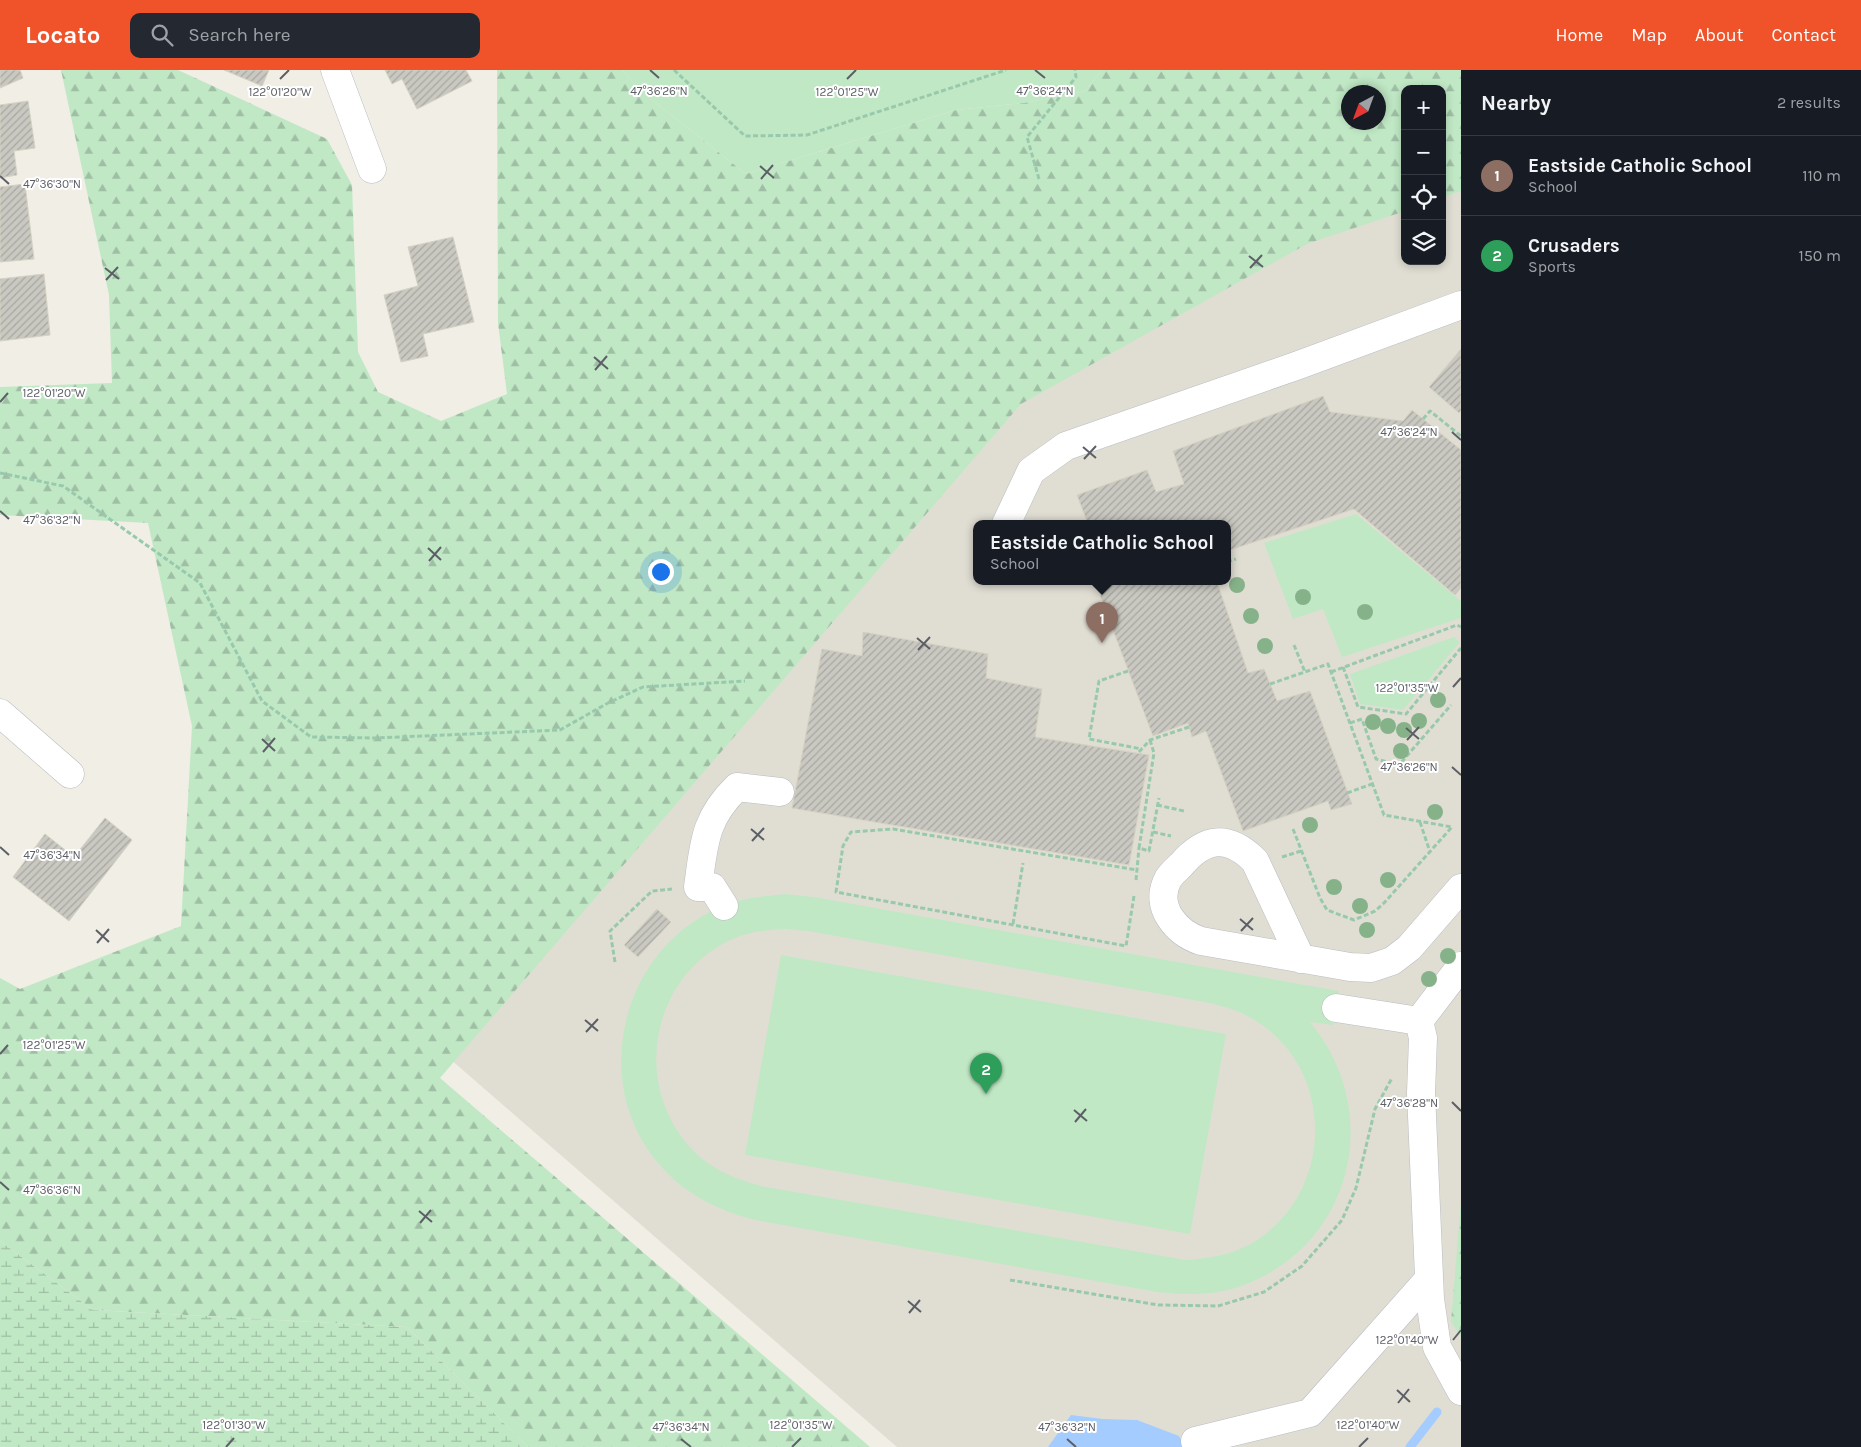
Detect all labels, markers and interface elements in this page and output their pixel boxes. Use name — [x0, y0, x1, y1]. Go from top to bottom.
search box — [130, 13, 480, 58]
text: Locato — [25, 21, 100, 49]
icon: search — [148, 21, 176, 49]
text: Search here — [188, 24, 290, 46]
text: Home — [1555, 24, 1603, 46]
text: Map — [1631, 24, 1667, 46]
text: About — [1695, 24, 1744, 46]
text: Contact — [1772, 24, 1836, 46]
text: 47°36'26"N — [630, 84, 688, 98]
text: 47°36'24"N — [1016, 84, 1074, 98]
text: 122°01'20"W — [248, 85, 312, 99]
text: 122°01'25"W — [816, 85, 879, 99]
north arrow — [1341, 85, 1386, 130]
map controls — [1401, 85, 1446, 265]
button: + — [1401, 85, 1446, 130]
text: Nearby — [1481, 91, 1551, 115]
text: 2 results — [1777, 93, 1841, 112]
button: − — [1401, 130, 1446, 175]
text: Eastside Catholic School — [1528, 155, 1752, 177]
text: 1 — [1494, 166, 1500, 185]
text: 110 m — [1802, 166, 1841, 185]
button: locate — [1401, 175, 1446, 220]
text: 47°36'30"N — [23, 177, 81, 191]
text: School — [1528, 177, 1578, 196]
button: layers — [1401, 220, 1446, 265]
text: Crusaders — [1528, 235, 1620, 257]
text: 2 — [1492, 246, 1502, 265]
text: 150 m — [1798, 246, 1841, 265]
text: Sports — [1528, 257, 1576, 276]
text: 122°01'20"W — [22, 386, 86, 400]
text: 47°36'24"N — [1380, 425, 1438, 439]
text: 47°36'32"N — [23, 513, 81, 527]
popup — [973, 520, 1231, 585]
text: Eastside Catholic School — [990, 532, 1214, 554]
text: School — [990, 554, 1040, 573]
your location — [648, 559, 674, 585]
pin: 1 — [1086, 602, 1118, 643]
text: 122°01'35"W — [1376, 681, 1439, 695]
text: 47°36'26"N — [1380, 760, 1438, 774]
text: 47°36'34"N — [23, 848, 81, 862]
text: 122°01'25"W — [23, 1038, 86, 1052]
pin: 2 — [970, 1053, 1002, 1094]
text: 47°36'28"N — [1380, 1096, 1438, 1110]
text: 47°36'36"N — [23, 1183, 81, 1197]
text: 122°01'40"W — [1376, 1333, 1439, 1347]
text: 122°01'30"W — [202, 1418, 266, 1432]
text: 122°01'35"W — [770, 1418, 833, 1432]
text: 122°01'40"W — [1337, 1418, 1400, 1432]
text: 47°36'34"N — [652, 1420, 710, 1434]
text: 47°36'32"N — [1038, 1420, 1096, 1434]

